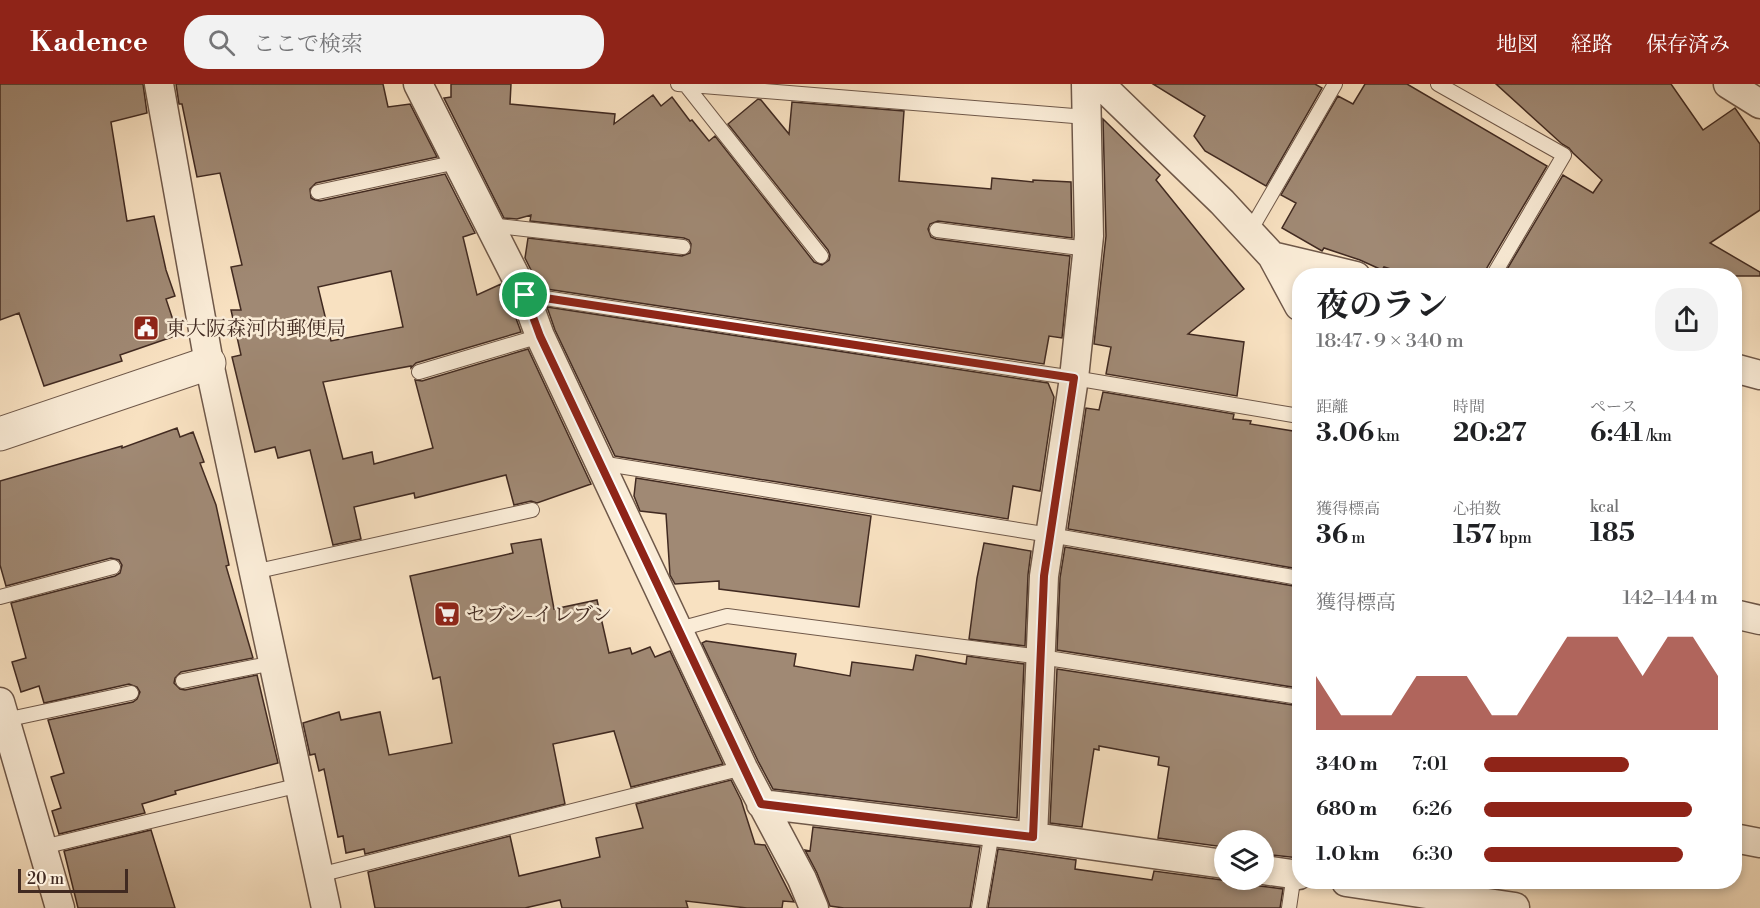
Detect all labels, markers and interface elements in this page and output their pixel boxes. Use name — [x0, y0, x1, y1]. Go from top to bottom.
search box — [184, 15, 604, 69]
text: Kadence — [30, 25, 148, 60]
icon: search — [205, 26, 238, 59]
text: ここで検索 — [253, 31, 363, 58]
text: 地図 — [1496, 32, 1538, 58]
text: 経路 — [1571, 32, 1613, 58]
text: 保存済み — [1646, 32, 1730, 58]
pin — [499, 269, 550, 320]
icon: arrive — [508, 278, 541, 311]
text: 夜のラン — [1316, 286, 1448, 327]
button: share — [1655, 288, 1718, 351]
public building icon: 東大阪森河内郵便局 — [131, 313, 161, 343]
place label: 東大阪森河内郵便局 — [166, 317, 346, 342]
text: 18:47 · 9 × 340 m — [1316, 329, 1464, 354]
text: 距離 — [1316, 397, 1348, 417]
text: 時間 — [1453, 397, 1485, 417]
text: ペース — [1590, 397, 1637, 417]
text: 3.06 — [1316, 417, 1374, 449]
text: 20:27 — [1453, 417, 1527, 449]
text: 6:41 — [1590, 417, 1643, 449]
text: km — [1374, 426, 1400, 446]
text: /km — [1643, 426, 1672, 446]
text: kcal — [1590, 497, 1619, 517]
text: 獲得標高 — [1316, 499, 1380, 519]
text: 心拍数 — [1453, 499, 1501, 519]
text: 185 — [1590, 517, 1635, 549]
text: 36 — [1316, 519, 1348, 551]
text: 157 — [1453, 519, 1496, 551]
text: m — [1348, 528, 1365, 548]
text: bpm — [1496, 528, 1532, 548]
text: 142–144 m — [1622, 586, 1718, 611]
text: 獲得標高 — [1316, 591, 1396, 616]
supermarket icon: セブン-イレブン — [432, 599, 462, 629]
place label: セブン-イレブン — [466, 603, 612, 628]
text: 340 m — [1316, 752, 1378, 777]
text: 7:01 — [1412, 752, 1448, 777]
text: 680 m — [1316, 797, 1377, 822]
text: 6:26 — [1412, 797, 1452, 822]
map controls — [1214, 830, 1274, 890]
button: layers — [1214, 830, 1274, 890]
text: 1.0 km — [1316, 842, 1380, 867]
text: 6:30 — [1412, 842, 1453, 867]
scale bar — [18, 866, 128, 894]
text: 20 m — [27, 869, 64, 889]

